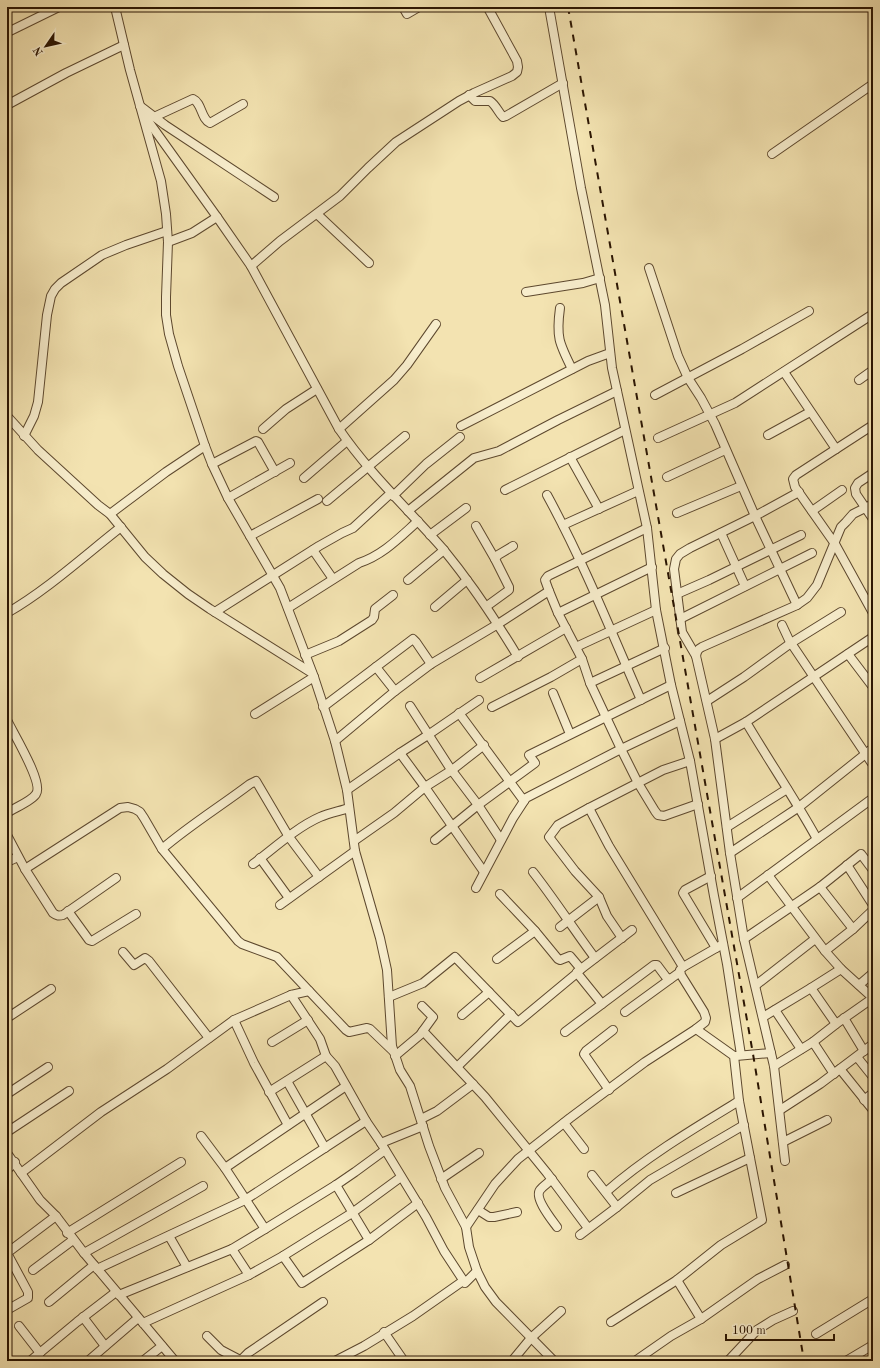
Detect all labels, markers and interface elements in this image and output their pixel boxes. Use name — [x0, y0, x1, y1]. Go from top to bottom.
north arrow — [26, 26, 66, 66]
text: N — [32, 44, 46, 57]
scale bar — [726, 1316, 834, 1342]
text: 100 m — [732, 1325, 766, 1337]

